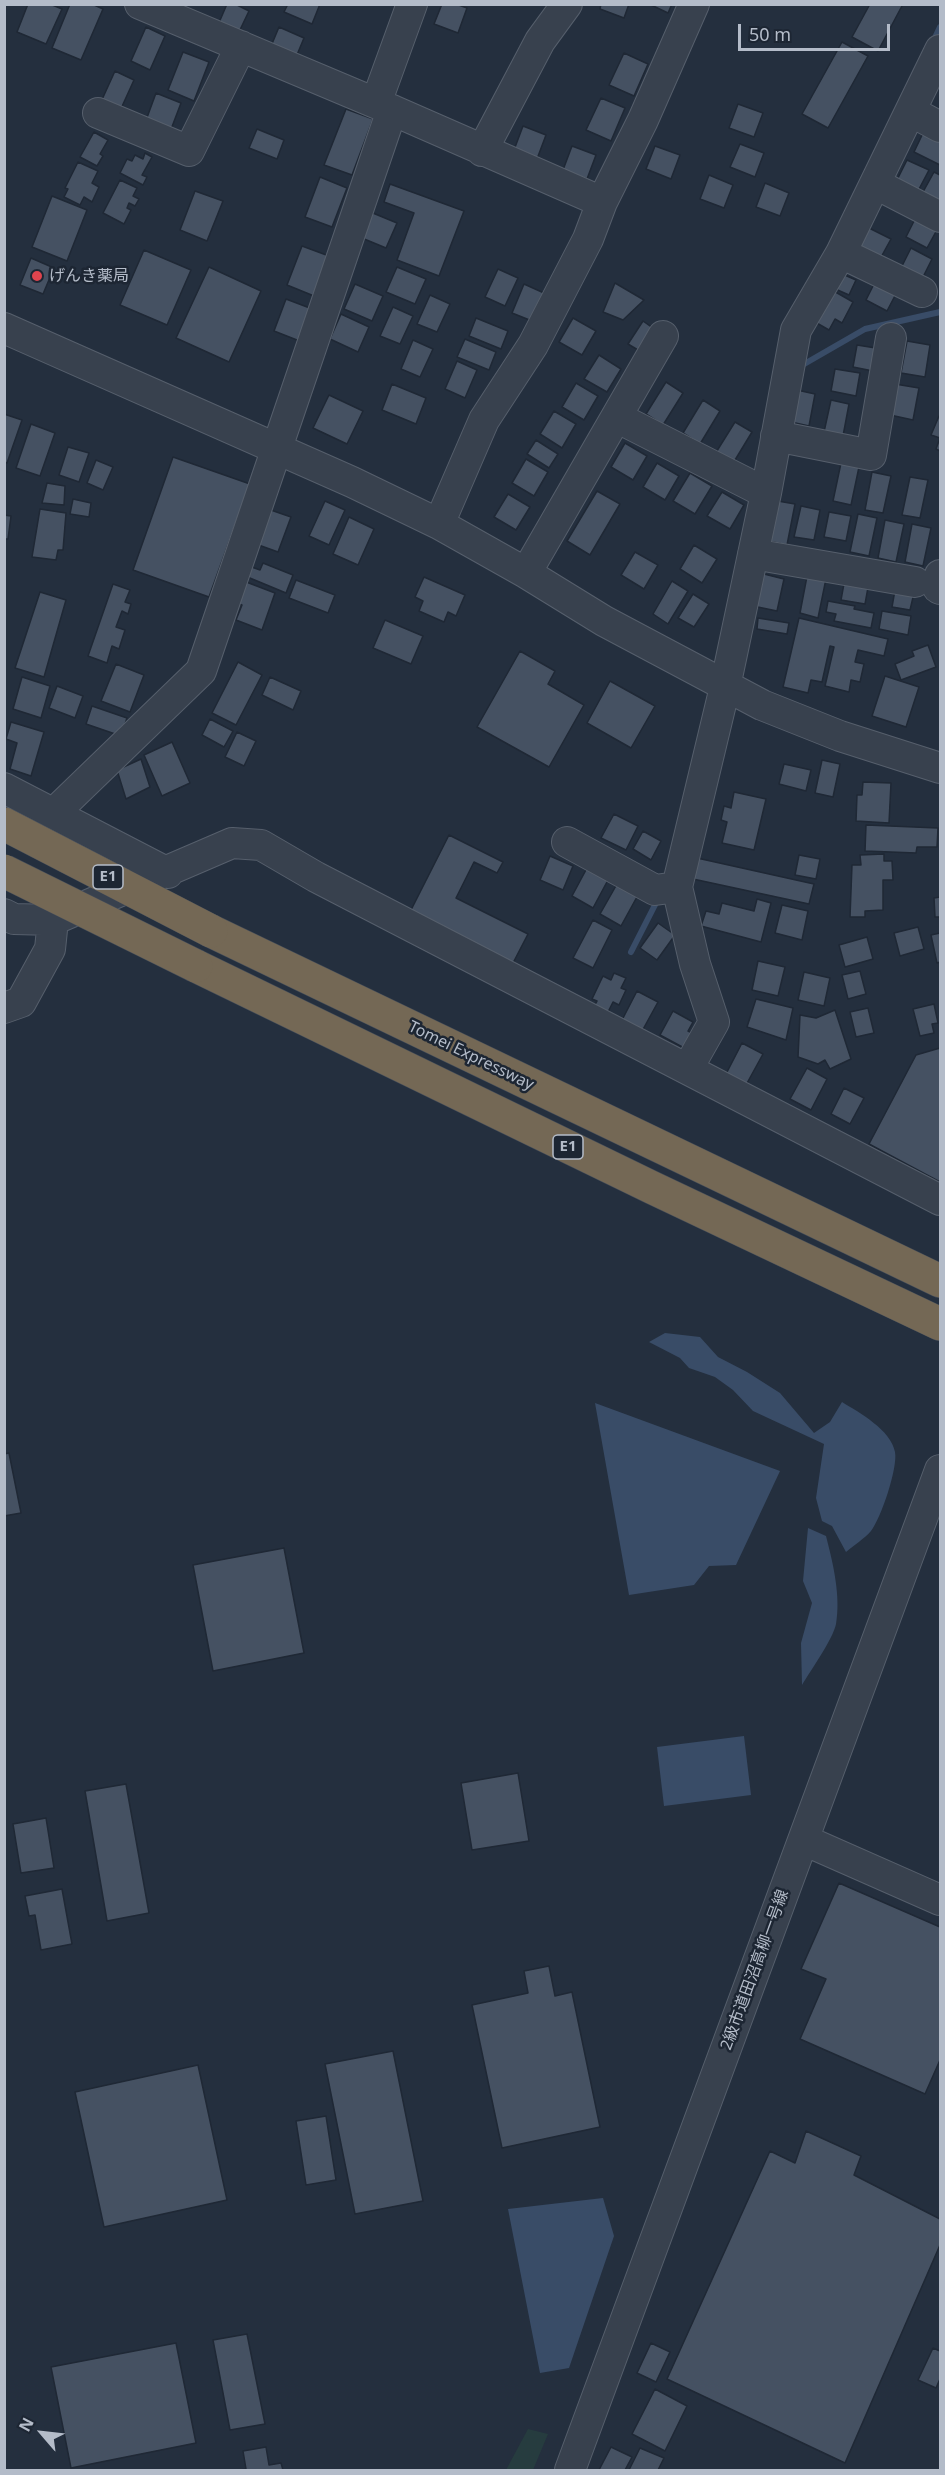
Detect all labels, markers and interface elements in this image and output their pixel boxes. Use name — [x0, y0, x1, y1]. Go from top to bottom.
scale bar — [741, 12, 892, 50]
text: 50 m — [749, 22, 791, 46]
place label: げんき薬局 — [49, 266, 129, 286]
marker: げんき薬局 — [30, 269, 44, 283]
road number: E1 — [93, 865, 123, 889]
street label: Tomei Expressway — [405, 1017, 537, 1095]
road number: E1 — [553, 1135, 583, 1159]
street label: 2級市道田沼高柳一号線 — [717, 1887, 793, 2053]
north arrow — [12, 2403, 72, 2463]
text: N — [13, 2414, 39, 2435]

